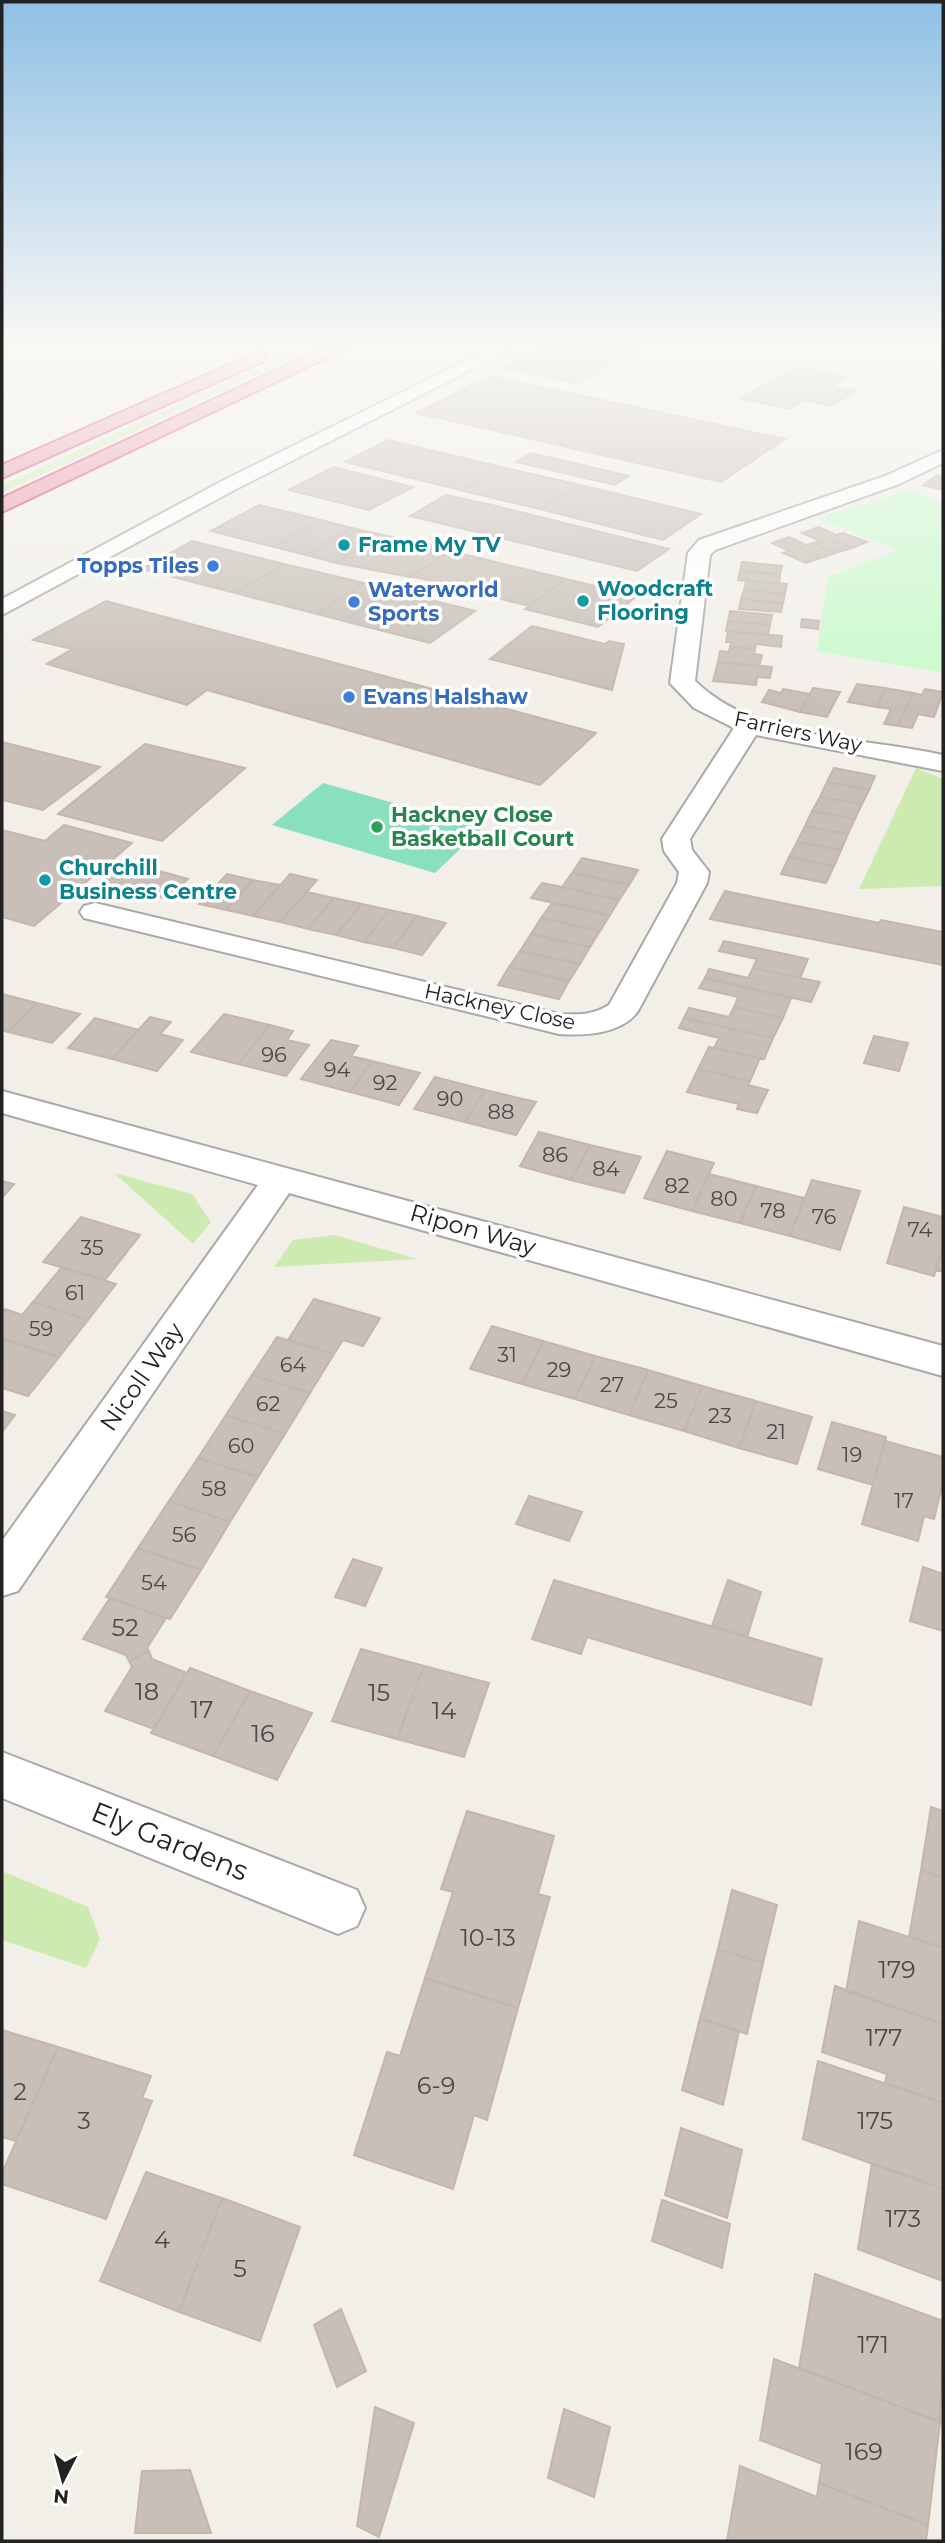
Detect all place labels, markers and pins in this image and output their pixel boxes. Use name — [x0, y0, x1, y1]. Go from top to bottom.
place label: Frame My TV — [358, 532, 501, 557]
marker: Frame My TV — [336, 537, 352, 553]
place label: Topps Tiles — [77, 553, 199, 578]
marker: Topps Tiles — [205, 558, 221, 574]
place label: Woodcraft Flooring — [597, 576, 713, 625]
place label: Waterworld Sports — [368, 577, 499, 626]
marker: Woodcraft Flooring — [575, 593, 591, 609]
marker: Waterworld Sports — [346, 594, 362, 610]
place label: Evans Halshaw — [363, 684, 528, 709]
marker: Evans Halshaw — [341, 689, 357, 705]
place label: Hackney Close Basketball Court — [391, 802, 574, 851]
marker: Hackney Close Basketball Court — [369, 819, 385, 835]
place label: Churchill Business Centre — [59, 855, 237, 904]
marker: Churchill Business Centre — [37, 872, 53, 888]

